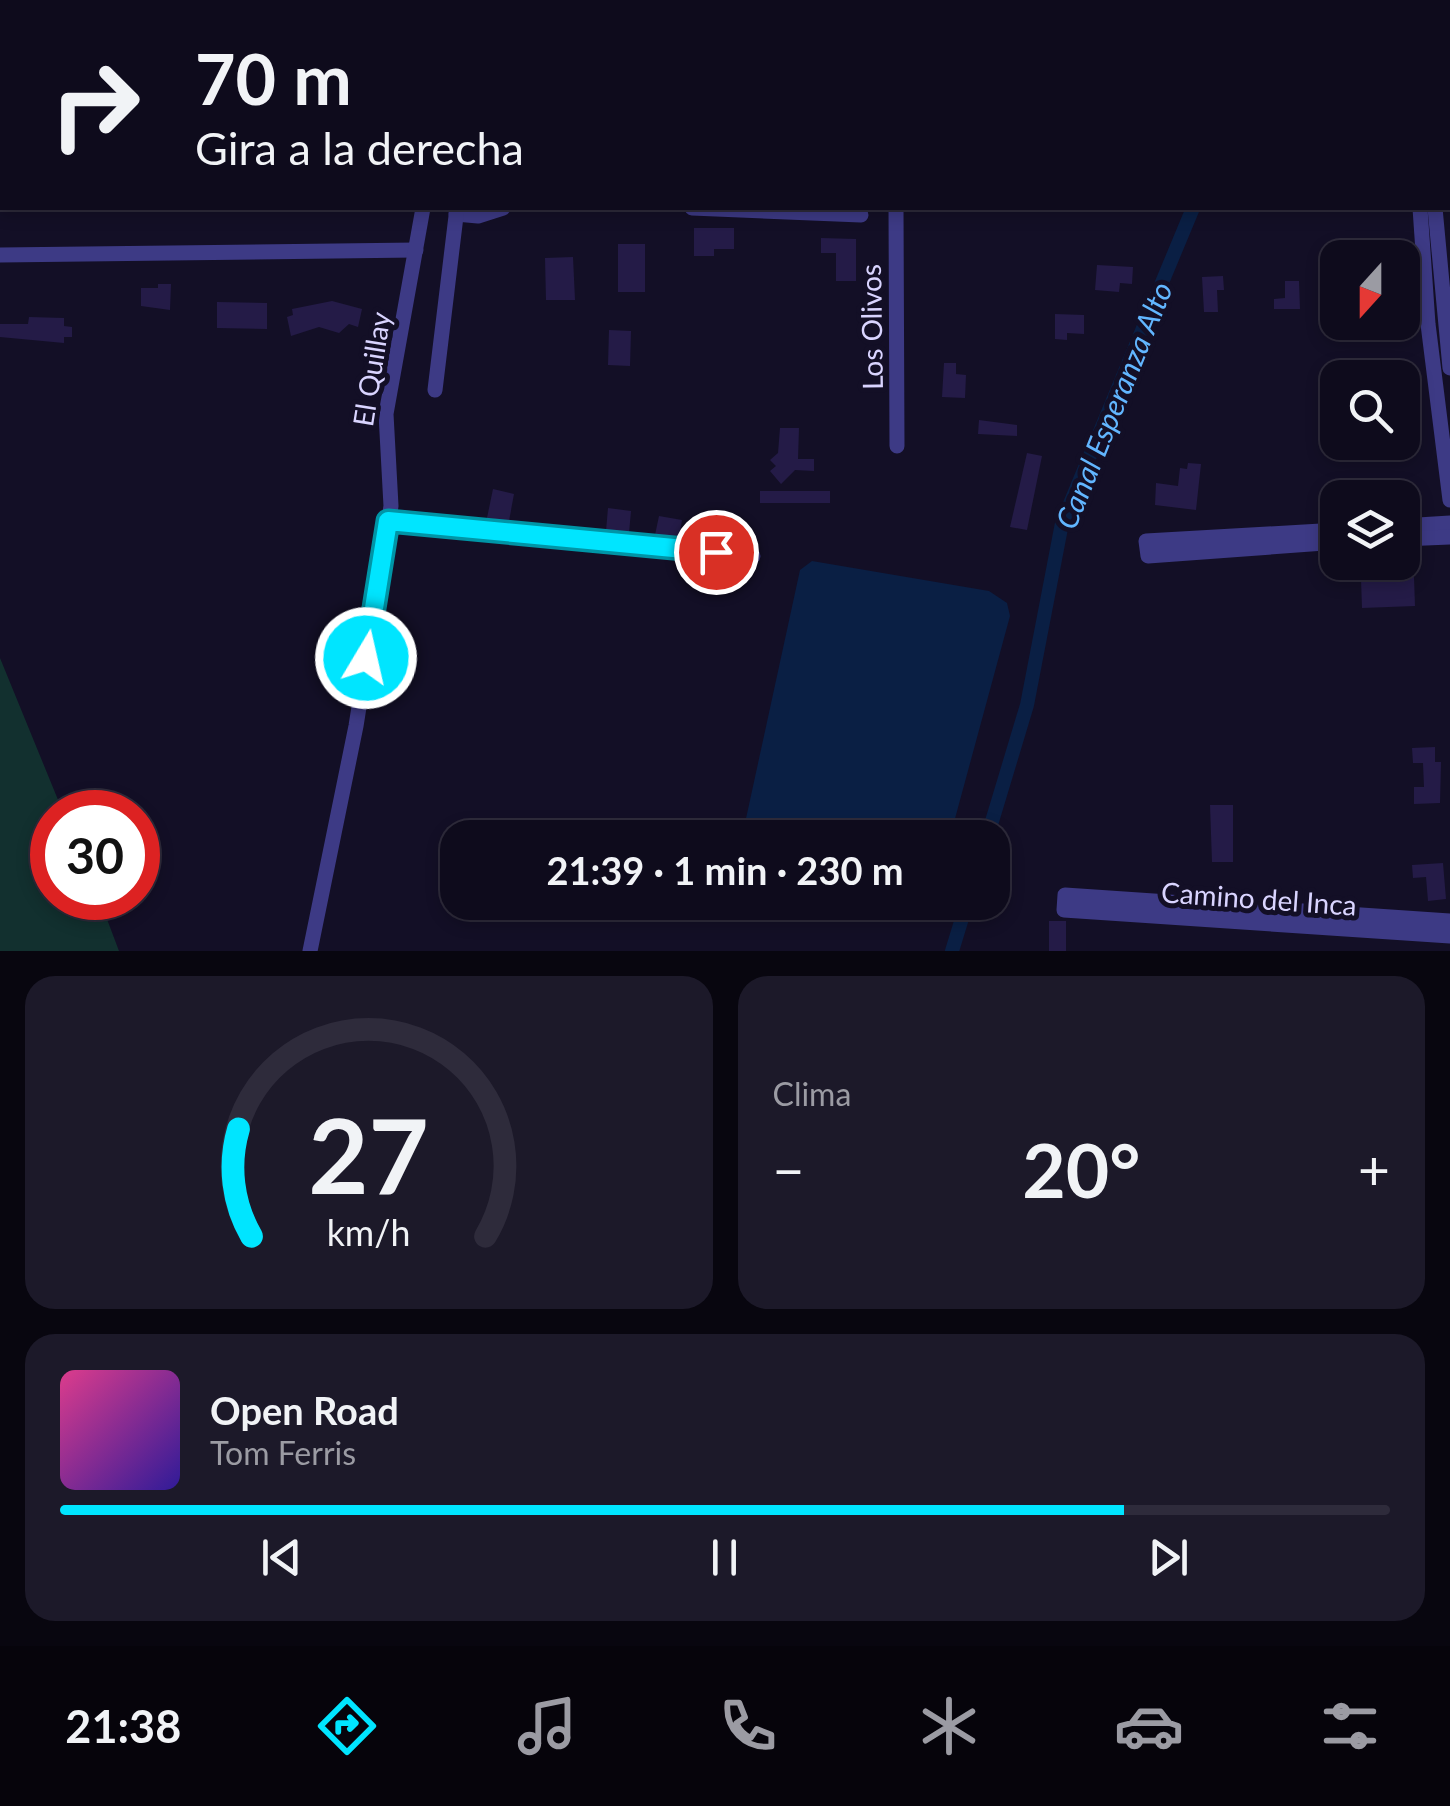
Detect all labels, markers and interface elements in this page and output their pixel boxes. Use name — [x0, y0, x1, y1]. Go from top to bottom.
text: 70 m — [195, 36, 352, 120]
icon: right — [30, 40, 160, 170]
text: Gira a la derecha — [195, 121, 524, 175]
north arrow — [1320, 240, 1420, 340]
map controls — [1320, 240, 1420, 580]
street label: Los Olivos — [853, 264, 889, 390]
water label: Canal Esperanza Alto — [1047, 276, 1179, 534]
street label: El Quillay — [345, 309, 397, 429]
button: search — [1320, 360, 1420, 460]
button: layers — [1320, 480, 1420, 580]
pin — [674, 510, 759, 595]
icon: arrive — [689, 525, 744, 580]
position arrow — [314, 606, 418, 710]
speed limit sign: 30 — [30, 790, 160, 920]
text: 21:39 · 1 min · 230 m — [546, 847, 904, 893]
street label: Camino del Inca — [1160, 874, 1358, 922]
text: Clima — [773, 1074, 851, 1113]
text: 27 — [308, 1091, 429, 1216]
text: 20° — [1022, 1124, 1140, 1214]
text: − — [773, 1136, 804, 1202]
text: + — [1358, 1136, 1390, 1202]
text: km/h — [327, 1211, 411, 1254]
text: Open Road — [210, 1387, 399, 1433]
text: Tom Ferris — [210, 1433, 356, 1472]
icon: previous — [254, 1530, 309, 1585]
icon: pause — [697, 1530, 752, 1585]
icon: next — [1141, 1530, 1196, 1585]
icon: directions — [312, 1691, 382, 1761]
icon: music — [512, 1691, 582, 1761]
icon: phone — [713, 1691, 783, 1761]
icon: climate — [914, 1691, 984, 1761]
icon: car — [1114, 1691, 1184, 1761]
icon: filters — [1315, 1691, 1385, 1761]
text: 21:38 — [65, 1699, 181, 1753]

